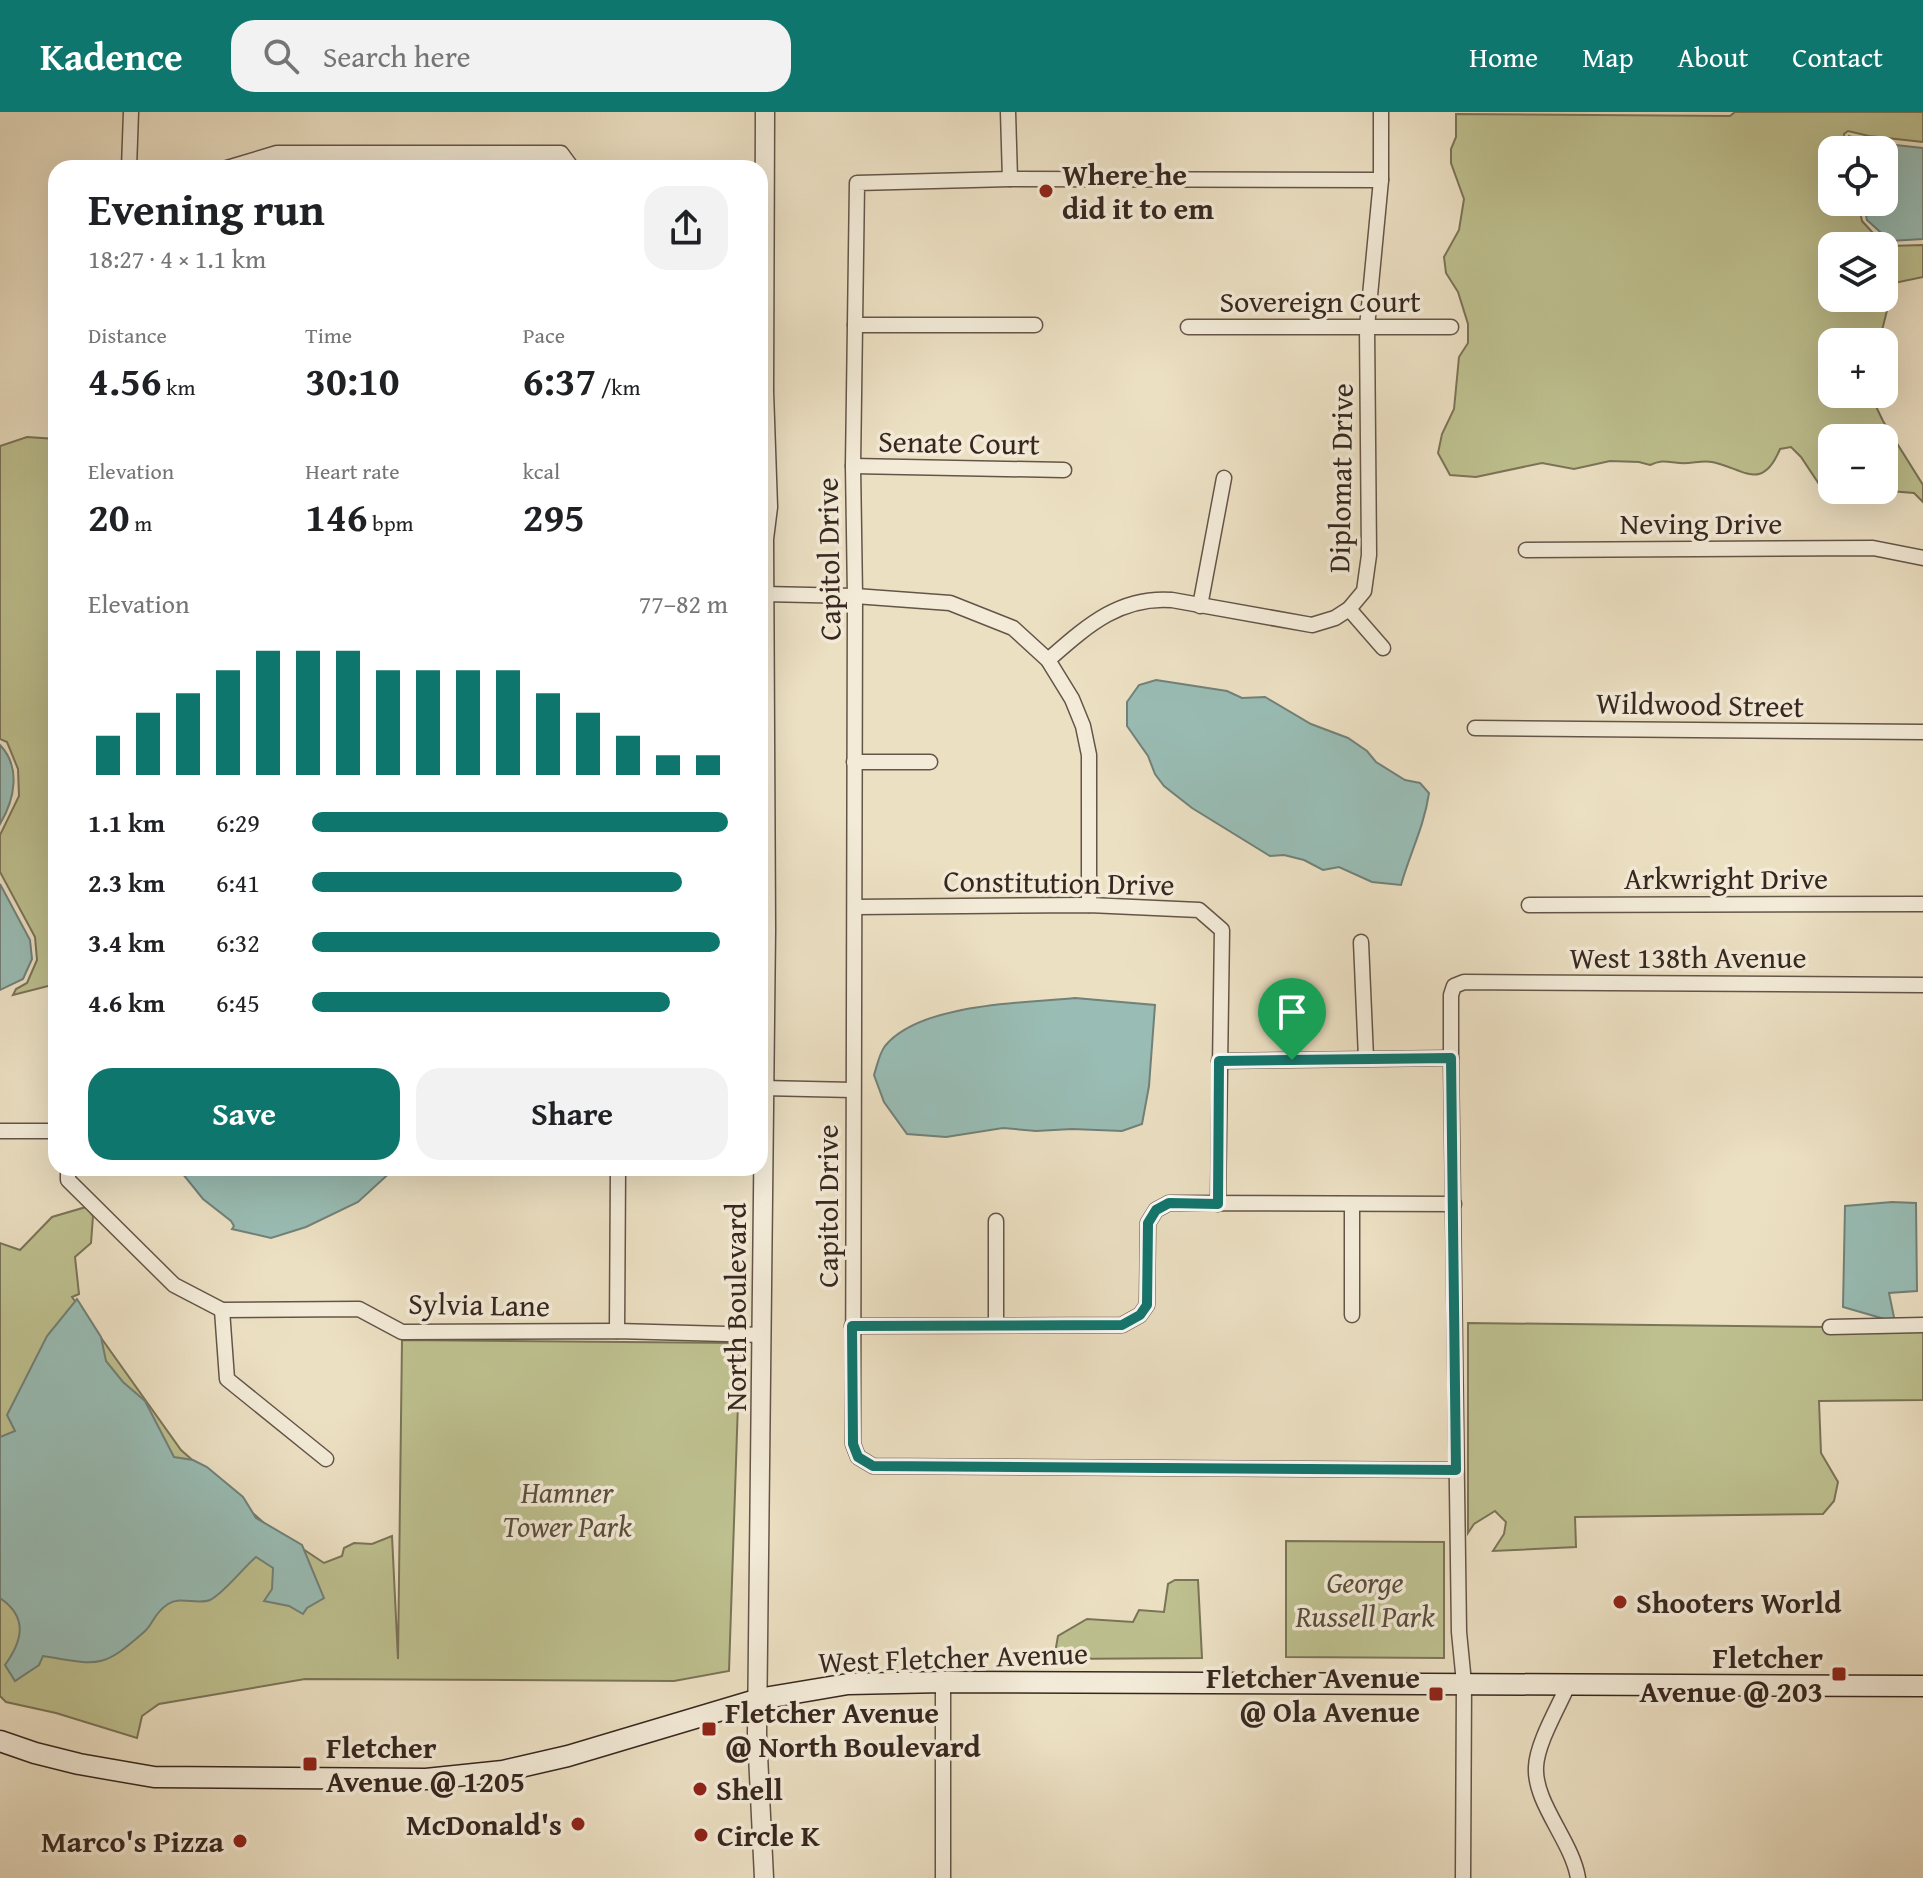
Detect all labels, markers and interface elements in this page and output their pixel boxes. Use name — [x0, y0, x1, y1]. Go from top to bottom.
search box — [231, 20, 791, 92]
text: Kadence — [40, 28, 183, 84]
icon: search — [259, 34, 303, 78]
text: Search here — [323, 34, 471, 78]
text: Home — [1469, 36, 1538, 77]
text: Map — [1582, 36, 1634, 77]
text: About — [1678, 36, 1748, 77]
text: Contact — [1792, 36, 1883, 77]
map controls — [1818, 136, 1898, 504]
button: locate — [1818, 136, 1898, 216]
place label: Where he did it to em — [1062, 152, 1214, 230]
text: Evening run — [88, 177, 325, 241]
marker: Where he did it to em — [1037, 182, 1055, 200]
button: share — [644, 186, 728, 270]
button: layers — [1818, 232, 1898, 312]
text: 18:27 · 4 × 1.1 km — [88, 239, 266, 278]
street label: Sovereign Court — [1219, 279, 1421, 323]
text: Distance — [88, 319, 167, 351]
text: Time — [305, 319, 352, 351]
text: Pace — [523, 319, 565, 351]
button: + — [1818, 328, 1898, 408]
text: 4.56 — [88, 351, 161, 410]
text: 30:10 — [305, 351, 400, 410]
text: 6:37 — [523, 351, 596, 410]
text: km — [161, 371, 195, 403]
text: /km — [596, 371, 641, 403]
street label: Diplomat Drive — [1316, 383, 1364, 573]
street label: Senate Court — [878, 419, 1041, 465]
button: − — [1818, 424, 1898, 504]
text: Elevation — [88, 455, 174, 487]
text: Heart rate — [305, 455, 400, 487]
text: kcal — [523, 455, 560, 487]
street label: Capitol Drive — [805, 477, 851, 641]
text: 20 — [88, 487, 129, 546]
text: 146 — [305, 487, 368, 546]
text: 295 — [523, 487, 585, 546]
street label: Neving Drive — [1620, 501, 1782, 545]
text: m — [129, 507, 152, 539]
text: bpm — [368, 507, 414, 539]
text: Elevation — [88, 584, 190, 623]
text: 77–82 m — [639, 584, 728, 623]
street label: Wildwood Street — [1595, 680, 1805, 728]
text: 1.1 km — [88, 803, 165, 842]
text: 6:29 — [216, 803, 260, 842]
street label: Arkwright Drive — [1624, 856, 1828, 900]
street label: Constitution Drive — [943, 858, 1175, 906]
text: 2.3 km — [88, 863, 165, 902]
text: 6:41 — [216, 863, 260, 902]
text: 3.4 km — [88, 923, 165, 962]
text: 6:32 — [216, 923, 260, 962]
street label: West 138th Avenue — [1569, 935, 1807, 979]
pin — [1258, 978, 1326, 1060]
text: 4.6 km — [88, 983, 165, 1022]
text: 6:45 — [216, 983, 260, 1022]
icon: arrive — [1270, 990, 1314, 1034]
button: Save — [88, 1068, 400, 1160]
button: Share — [416, 1068, 728, 1160]
street label: Capitol Drive — [805, 1124, 849, 1288]
street label: North Boulevard — [713, 1203, 757, 1411]
street label: Sylvia Lane — [408, 1281, 550, 1327]
park label: Hamner Tower Park — [502, 1470, 632, 1548]
park label: George Russell Park — [1294, 1560, 1435, 1638]
place label: Shooters World — [1636, 1580, 1842, 1624]
marker: Shooters World — [1611, 1593, 1629, 1611]
street label: West Fletcher Avenue — [817, 1630, 1089, 1684]
place label: Fletcher Avenue @ 203 — [1639, 1635, 1823, 1713]
place label: Fletcher Avenue @ Ola Avenue — [1206, 1655, 1420, 1733]
marker: Fletcher Avenue @ 203 — [1830, 1665, 1848, 1683]
marker: Fletcher Avenue @ Ola Avenue — [1427, 1685, 1445, 1703]
place label: Fletcher Avenue @ North Boulevard — [725, 1690, 982, 1768]
marker: Fletcher Avenue @ North Boulevard — [700, 1720, 718, 1738]
place label: Fletcher Avenue @ 1205 — [326, 1725, 525, 1803]
marker: Fletcher Avenue @ 1205 — [301, 1755, 319, 1773]
place label: Shell — [716, 1767, 783, 1811]
marker: Shell — [691, 1780, 709, 1798]
place label: McDonald's — [406, 1802, 562, 1846]
place label: Circle K — [717, 1813, 820, 1857]
marker: McDonald's — [569, 1815, 587, 1833]
place label: Marco's Pizza — [41, 1819, 225, 1863]
marker: Circle K — [692, 1826, 710, 1844]
marker: Marco's Pizza — [231, 1832, 249, 1850]

